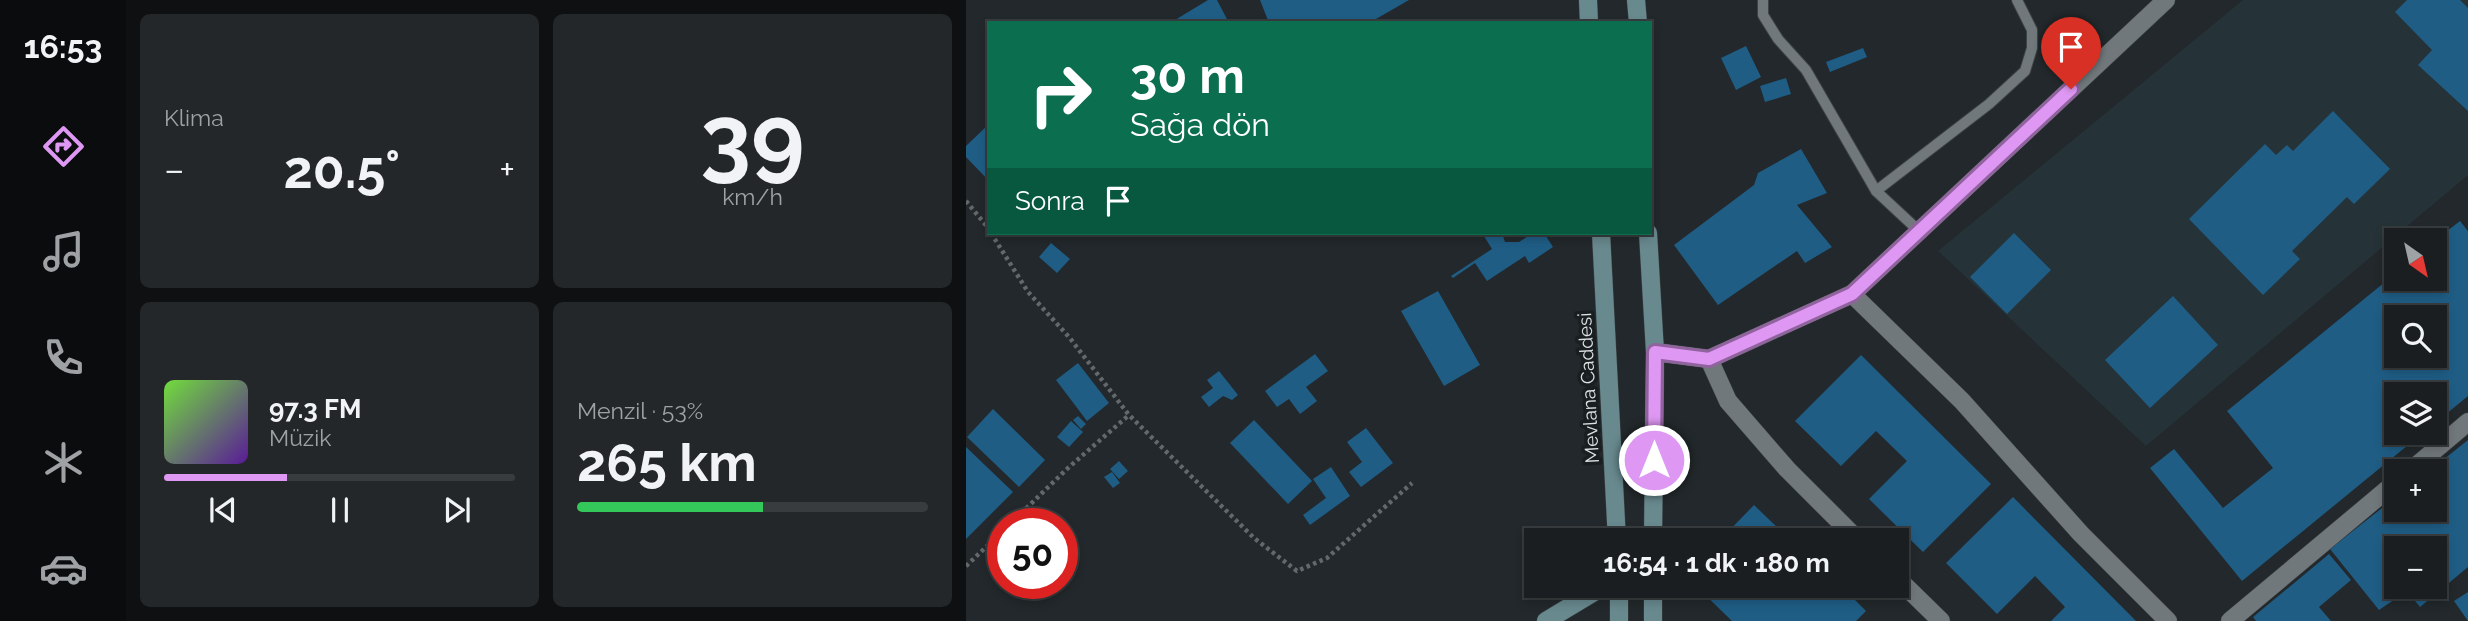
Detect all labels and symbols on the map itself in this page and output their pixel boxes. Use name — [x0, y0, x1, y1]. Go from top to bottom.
pin — [2041, 17, 2101, 89]
north arrow — [2384, 228, 2446, 290]
street label: Mevlana Caddesi — [1573, 312, 1603, 464]
position arrow — [1617, 423, 1691, 497]
speed limit sign: 50 — [987, 508, 1078, 599]

